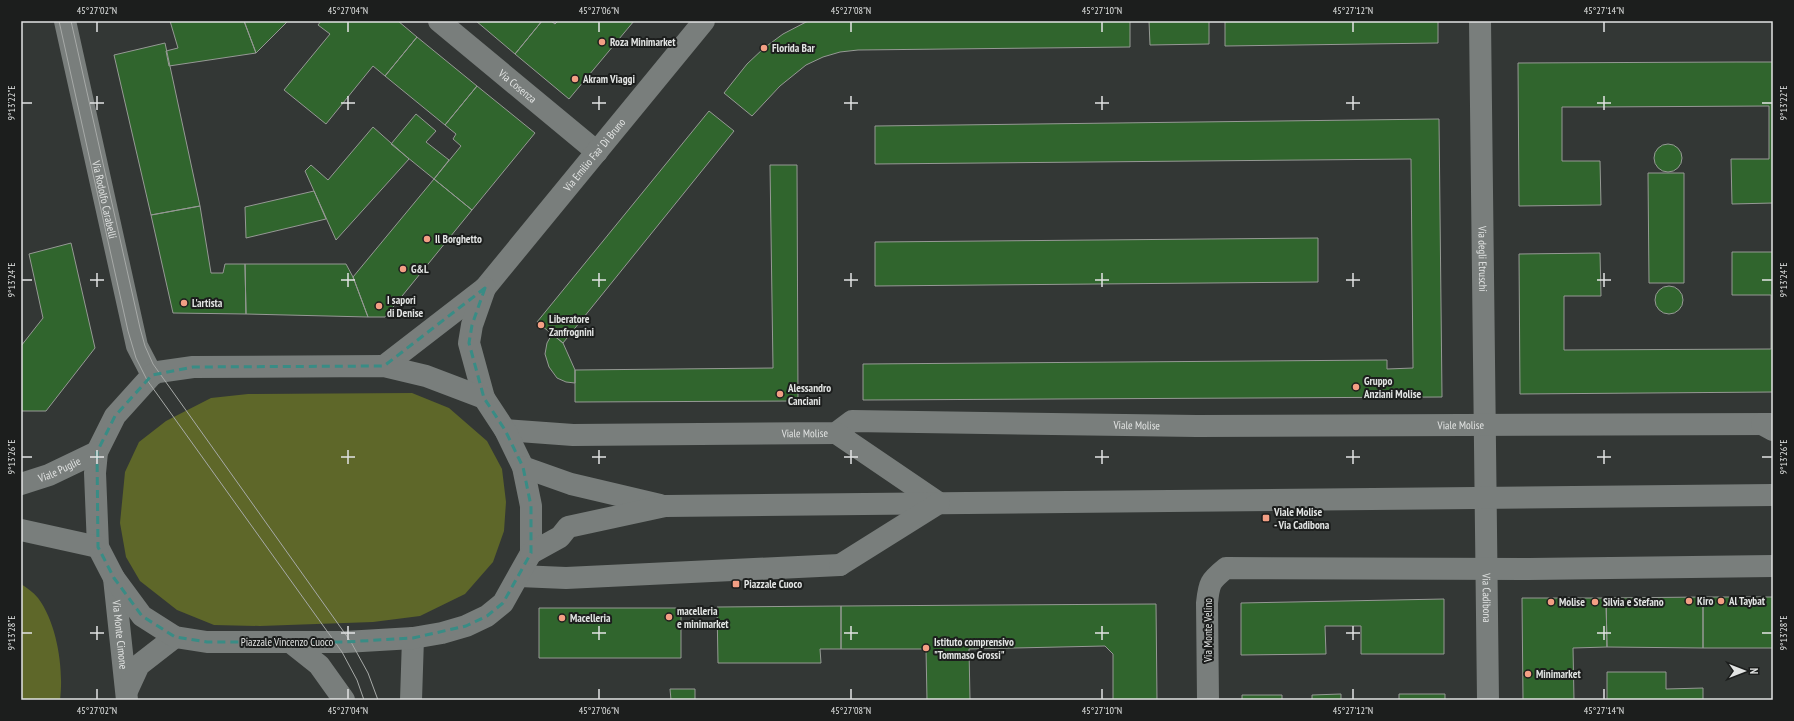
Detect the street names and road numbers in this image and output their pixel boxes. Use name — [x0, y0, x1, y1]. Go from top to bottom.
street label: Via Cosenza — [495, 66, 539, 106]
street label: Via Emilio Faa' Di Bruno — [560, 115, 629, 195]
street label: Via Rodolfo Carabelli — [89, 158, 120, 240]
street label: Via degli Etruschi — [1475, 225, 1490, 292]
street label: Viale Molise — [1112, 418, 1161, 432]
street label: Viale Molise — [1437, 418, 1484, 432]
street label: Viale Molise — [781, 426, 829, 440]
street label: Viale Puglie — [35, 454, 83, 485]
street label: Via Cadibona — [1479, 572, 1494, 623]
street label: Via Monte Cimone — [109, 598, 131, 670]
street label: Via Monte Velino — [1201, 598, 1215, 663]
street label: Piazzale Vincenzo Cuoco — [241, 635, 333, 649]

